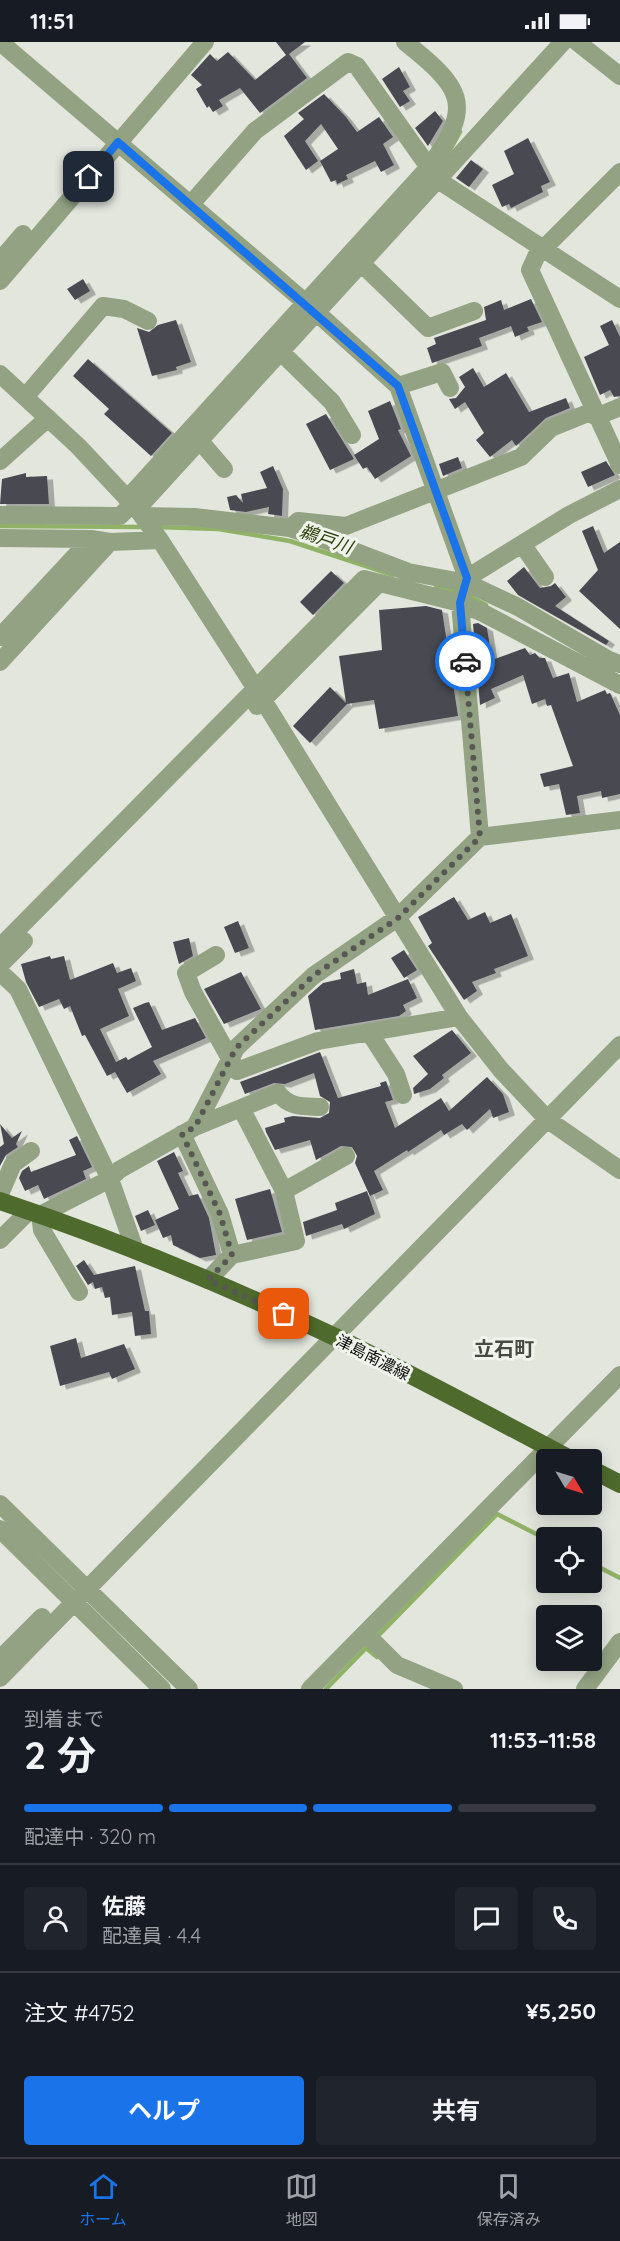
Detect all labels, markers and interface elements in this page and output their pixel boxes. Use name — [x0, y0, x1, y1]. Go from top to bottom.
text: 11:51 — [30, 7, 74, 35]
pin — [63, 151, 114, 202]
icon: home — [72, 160, 105, 193]
water label: 鵜戸川 — [297, 519, 357, 559]
courier — [435, 631, 495, 691]
icon: car — [449, 645, 482, 678]
pin — [258, 1288, 309, 1339]
icon: bag — [267, 1297, 300, 1330]
street label: 津島南濃線 — [333, 1330, 413, 1384]
district label: 立石町 — [474, 1336, 534, 1361]
north arrow — [536, 1449, 602, 1515]
map controls — [536, 1449, 602, 1671]
button: locate — [536, 1527, 602, 1593]
button: layers — [536, 1605, 602, 1671]
text: 到着まで — [24, 1706, 104, 1731]
text: 11:53–11:58 — [490, 1726, 596, 1754]
text: 2 分 — [24, 1730, 96, 1779]
text: 配達中 · 320 m — [24, 1824, 156, 1849]
button: person — [24, 1887, 87, 1950]
button: chat — [455, 1887, 518, 1950]
button: phone — [533, 1887, 596, 1950]
text: 佐藤 — [102, 1892, 146, 1920]
text: 配達員 · 4.4 — [102, 1923, 201, 1948]
text: ¥5,250 — [525, 1997, 596, 2025]
text: 注文 #4752 — [24, 1999, 135, 2027]
button: ヘルプ — [24, 2076, 304, 2145]
button: 共有 — [316, 2076, 596, 2145]
tab: ホーム — [79, 2170, 127, 2230]
tab: 地図 — [285, 2170, 318, 2230]
tab: 保存済み — [477, 2170, 541, 2230]

